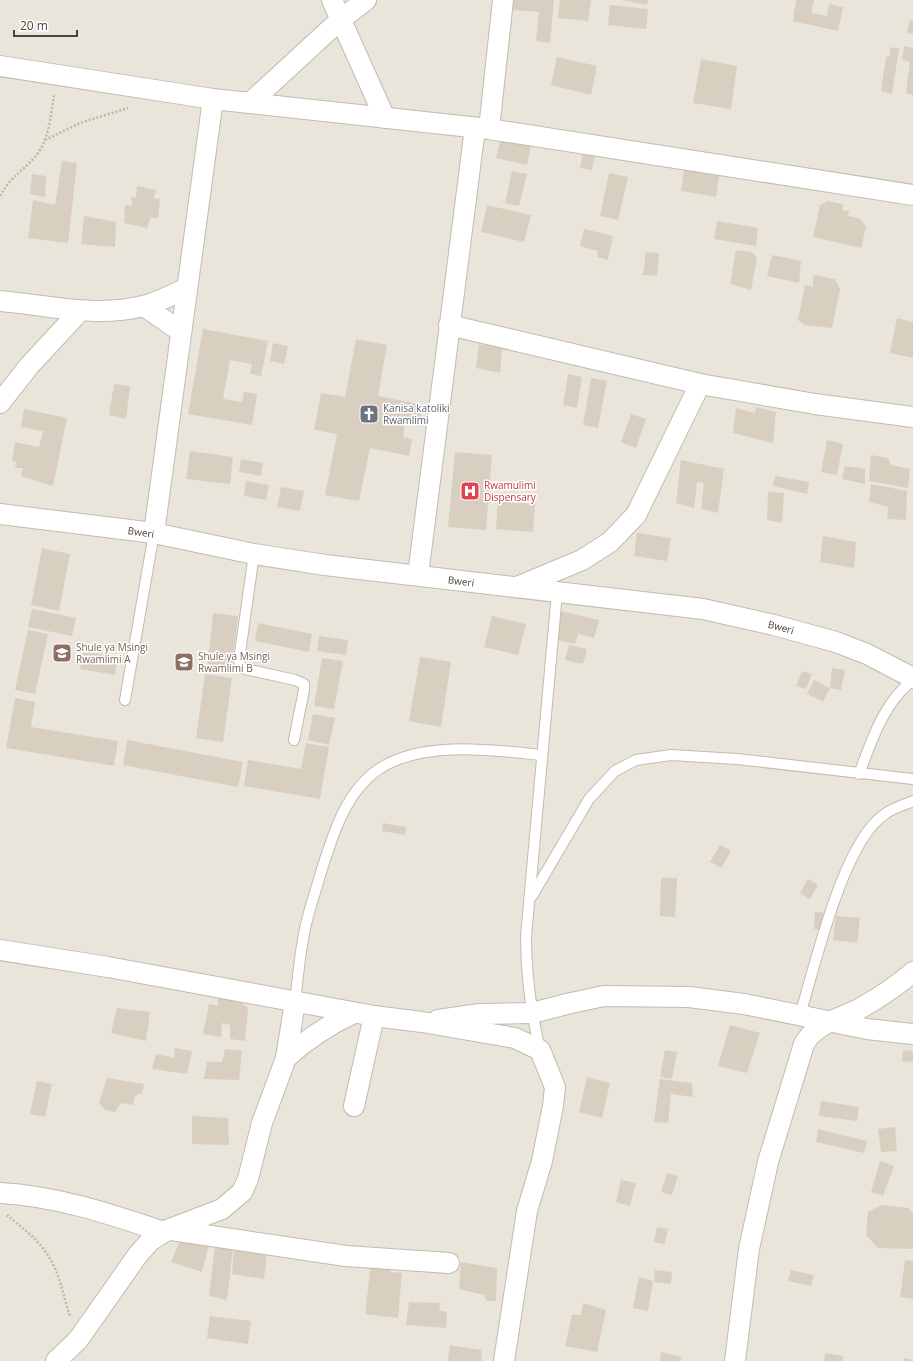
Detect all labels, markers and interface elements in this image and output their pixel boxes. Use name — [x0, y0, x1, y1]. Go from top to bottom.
scale bar — [14, 12, 77, 38]
text: 20 m — [20, 17, 48, 34]
place label: Kanisa katoliki Rwamlimi — [383, 401, 449, 427]
church icon: Kanisa katoliki Rwamlimi — [358, 403, 380, 425]
place label: Rwamulimi Dispensary — [484, 478, 537, 504]
hospital icon: Rwamulimi Dispensary — [459, 480, 481, 502]
street label: Bweri — [127, 523, 155, 541]
street label: Bweri — [447, 572, 475, 590]
street label: Bweri — [766, 617, 796, 637]
place label: Shule ya Msingi Rwamlimi A — [76, 640, 148, 666]
school or university icon: Shule ya Msingi Rwamlimi A — [51, 642, 73, 664]
place label: Shule ya Msingi Rwamlimi B — [198, 649, 270, 675]
school or university icon: Shule ya Msingi Rwamlimi B — [173, 651, 195, 673]

